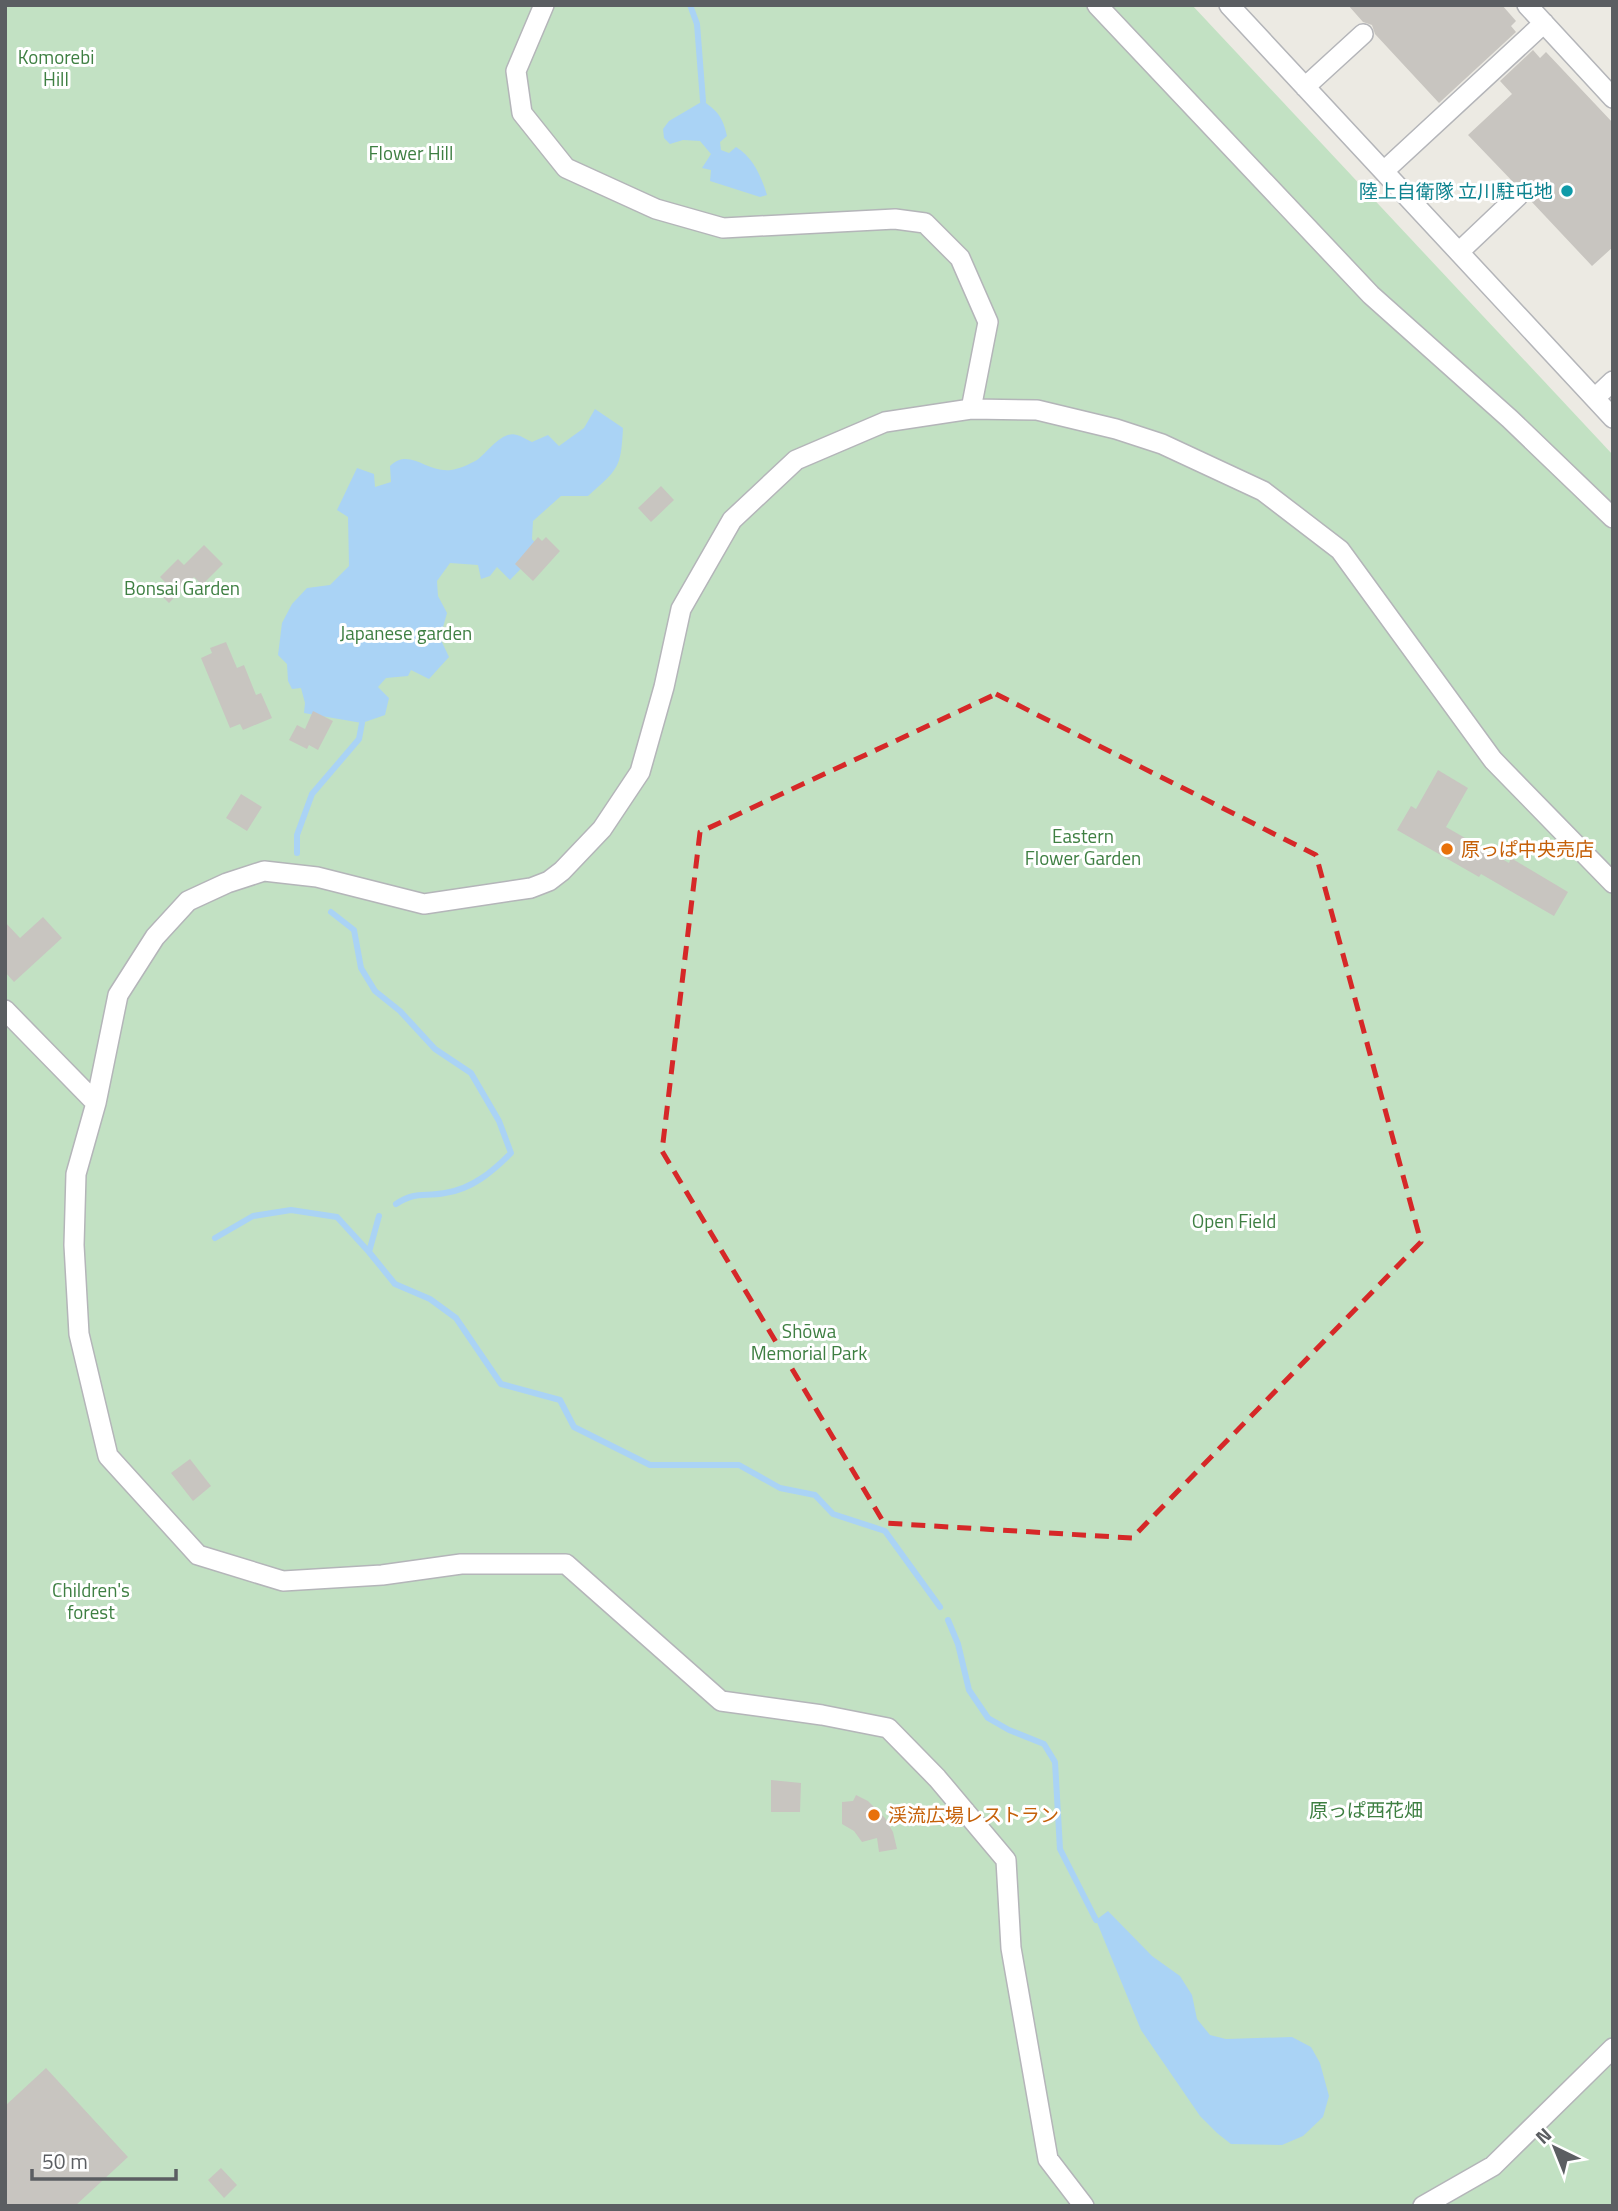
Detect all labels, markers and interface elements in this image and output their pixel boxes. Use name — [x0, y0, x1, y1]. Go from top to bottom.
park label: Komorebi Hill — [18, 42, 94, 93]
park label: Flower Hill — [369, 138, 453, 167]
place label: 陸上自衛隊 立川駐屯地 — [1359, 176, 1553, 205]
marker: 陸上自衛隊 立川駐屯地 — [1559, 183, 1575, 199]
park label: Bonsai Garden — [124, 573, 240, 602]
park label: Japanese garden — [340, 618, 472, 647]
park label: Eastern Flower Garden — [1025, 821, 1141, 872]
place label: 原っぱ中央売店 — [1461, 834, 1594, 863]
marker: 原っぱ中央売店 — [1439, 841, 1455, 857]
park label: Open Field — [1192, 1206, 1276, 1235]
park label: Shōwa Memorial Park — [751, 1316, 867, 1367]
park label: Children's forest — [52, 1575, 130, 1626]
park label: 原っぱ西花畑 — [1309, 1795, 1423, 1824]
place label: 渓流広場レストラン — [888, 1800, 1059, 1829]
marker: 渓流広場レストラン — [866, 1807, 882, 1823]
north arrow — [1520, 2113, 1590, 2183]
text: N — [1528, 2120, 1558, 2150]
scale bar — [32, 2138, 175, 2182]
text: 50 m — [42, 2145, 88, 2177]

